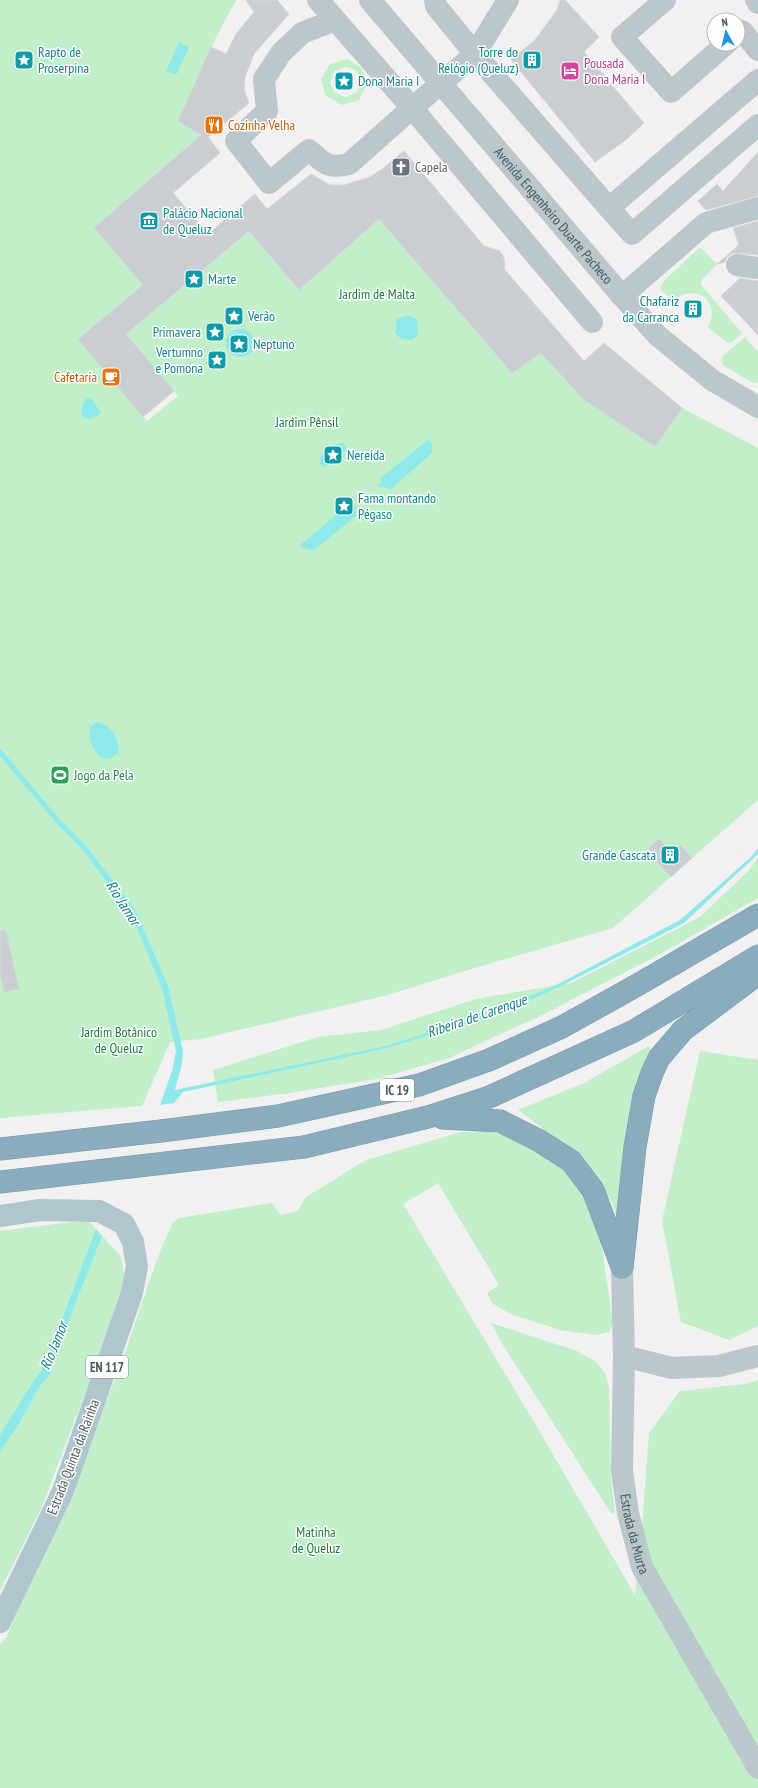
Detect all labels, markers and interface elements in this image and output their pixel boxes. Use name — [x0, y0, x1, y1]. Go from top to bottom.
north arrow — [706, 12, 746, 52]
text: N — [721, 15, 729, 29]
place label: Rapto de Proserpina — [38, 43, 89, 77]
place label: Torre do Relógio (Queluz) — [438, 43, 519, 77]
place icon: Rapto de Proserpina — [13, 49, 35, 71]
building icon: Torre do Relógio (Queluz) — [521, 49, 543, 71]
place label: Pousada Dona Maria I — [584, 54, 645, 88]
hotel icon: Pousada Dona Maria I — [559, 60, 581, 82]
place icon: Dona Maria I — [333, 70, 355, 92]
place label: Dona Maria I — [358, 72, 419, 90]
restaurant icon: Cozinha Velha — [203, 114, 225, 136]
place label: Cozinha Velha — [228, 116, 295, 134]
street label: Avenida Engenheiro Duarte Pacheco — [490, 143, 617, 288]
church icon: Capela — [390, 156, 412, 178]
place label: Capela — [415, 158, 448, 176]
place label: Palácio Nacional de Queluz — [163, 204, 243, 238]
museum icon: Palácio Nacional de Queluz — [138, 210, 160, 232]
place icon: Marte — [183, 268, 205, 290]
place label: Marte — [208, 270, 236, 288]
park label: Jardim de Malta — [338, 285, 415, 303]
place label: Chafariz da Carranca — [623, 292, 679, 326]
building icon: Chafariz da Carranca — [682, 298, 704, 320]
place icon: Verão — [223, 305, 245, 327]
place label: Verão — [247, 307, 275, 325]
place icon: Primavera — [204, 321, 226, 343]
place label: Primavera — [153, 323, 201, 341]
place icon: Neptuno — [228, 333, 250, 355]
place label: Neptuno — [253, 335, 295, 353]
place label: Vertumno e Pomona — [155, 343, 203, 377]
place icon: Vertumno e Pomona — [206, 349, 228, 371]
cafe icon: Cafetaria — [100, 366, 122, 388]
place label: Cafetaria — [54, 368, 97, 386]
park label: Jardim Pênsil — [275, 413, 339, 431]
place icon: Nereida — [322, 444, 344, 466]
place label: Nereida — [347, 446, 385, 464]
place label: Fama montando Pégaso — [358, 489, 436, 523]
place icon: Fama montando Pégaso — [333, 495, 355, 517]
sports icon: Jogo da Pela — [49, 764, 71, 786]
place label: Jogo da Pela — [73, 766, 134, 784]
building icon: Grande Cascata — [659, 844, 681, 866]
place label: Grande Cascata — [582, 846, 656, 864]
water label: Rio Jamor — [102, 877, 146, 930]
water label: Ribeira de Carenque — [424, 989, 530, 1041]
park label: Jardim Botânico de Queluz — [80, 1023, 157, 1057]
road number: IC 19 — [380, 1079, 414, 1101]
water label: Rio Jamor — [35, 1317, 72, 1373]
road number: EN 117 — [86, 1356, 128, 1378]
street label: Estrada Quinta da Rainha — [43, 1397, 103, 1517]
street label: Estrada da Murta — [616, 1492, 653, 1577]
park label: Matinha de Queluz — [292, 1523, 340, 1557]

